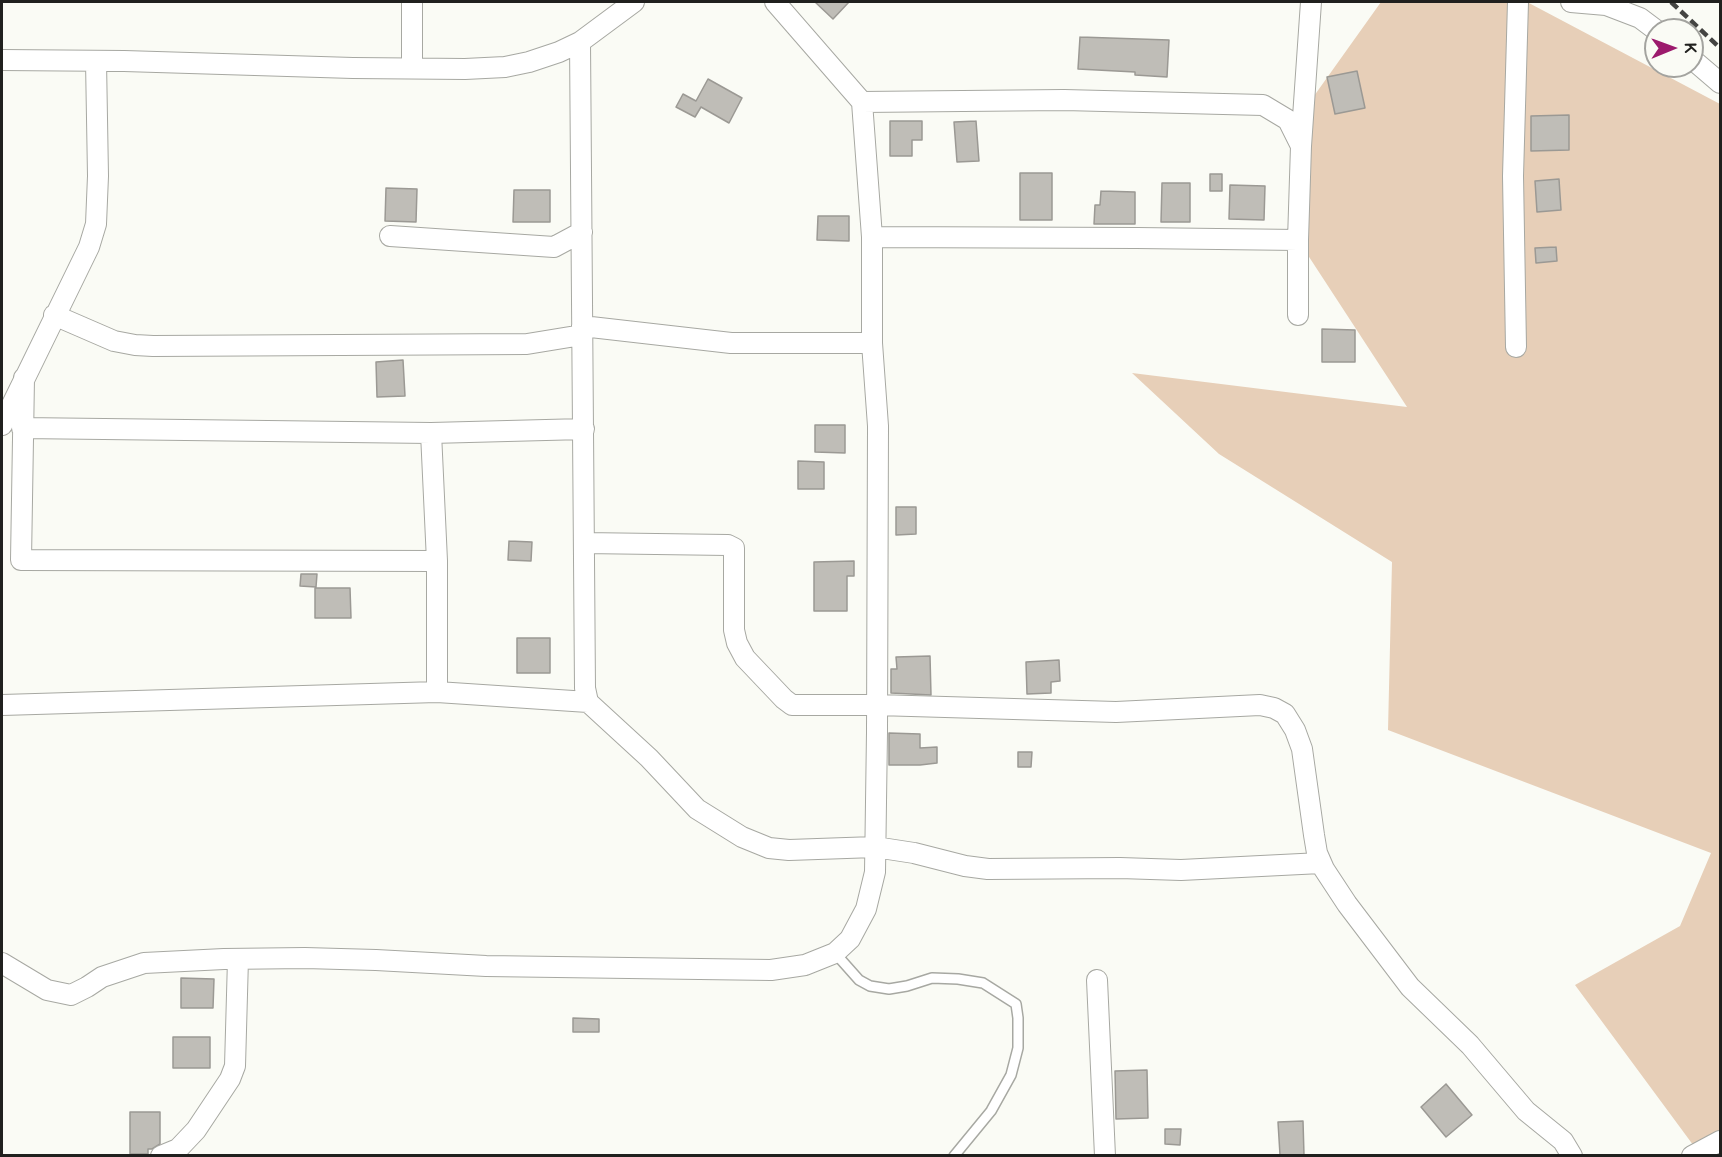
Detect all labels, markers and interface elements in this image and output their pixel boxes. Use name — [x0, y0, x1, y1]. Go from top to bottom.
north arrow — [1644, 18, 1704, 78]
text: K — [1680, 42, 1700, 53]

